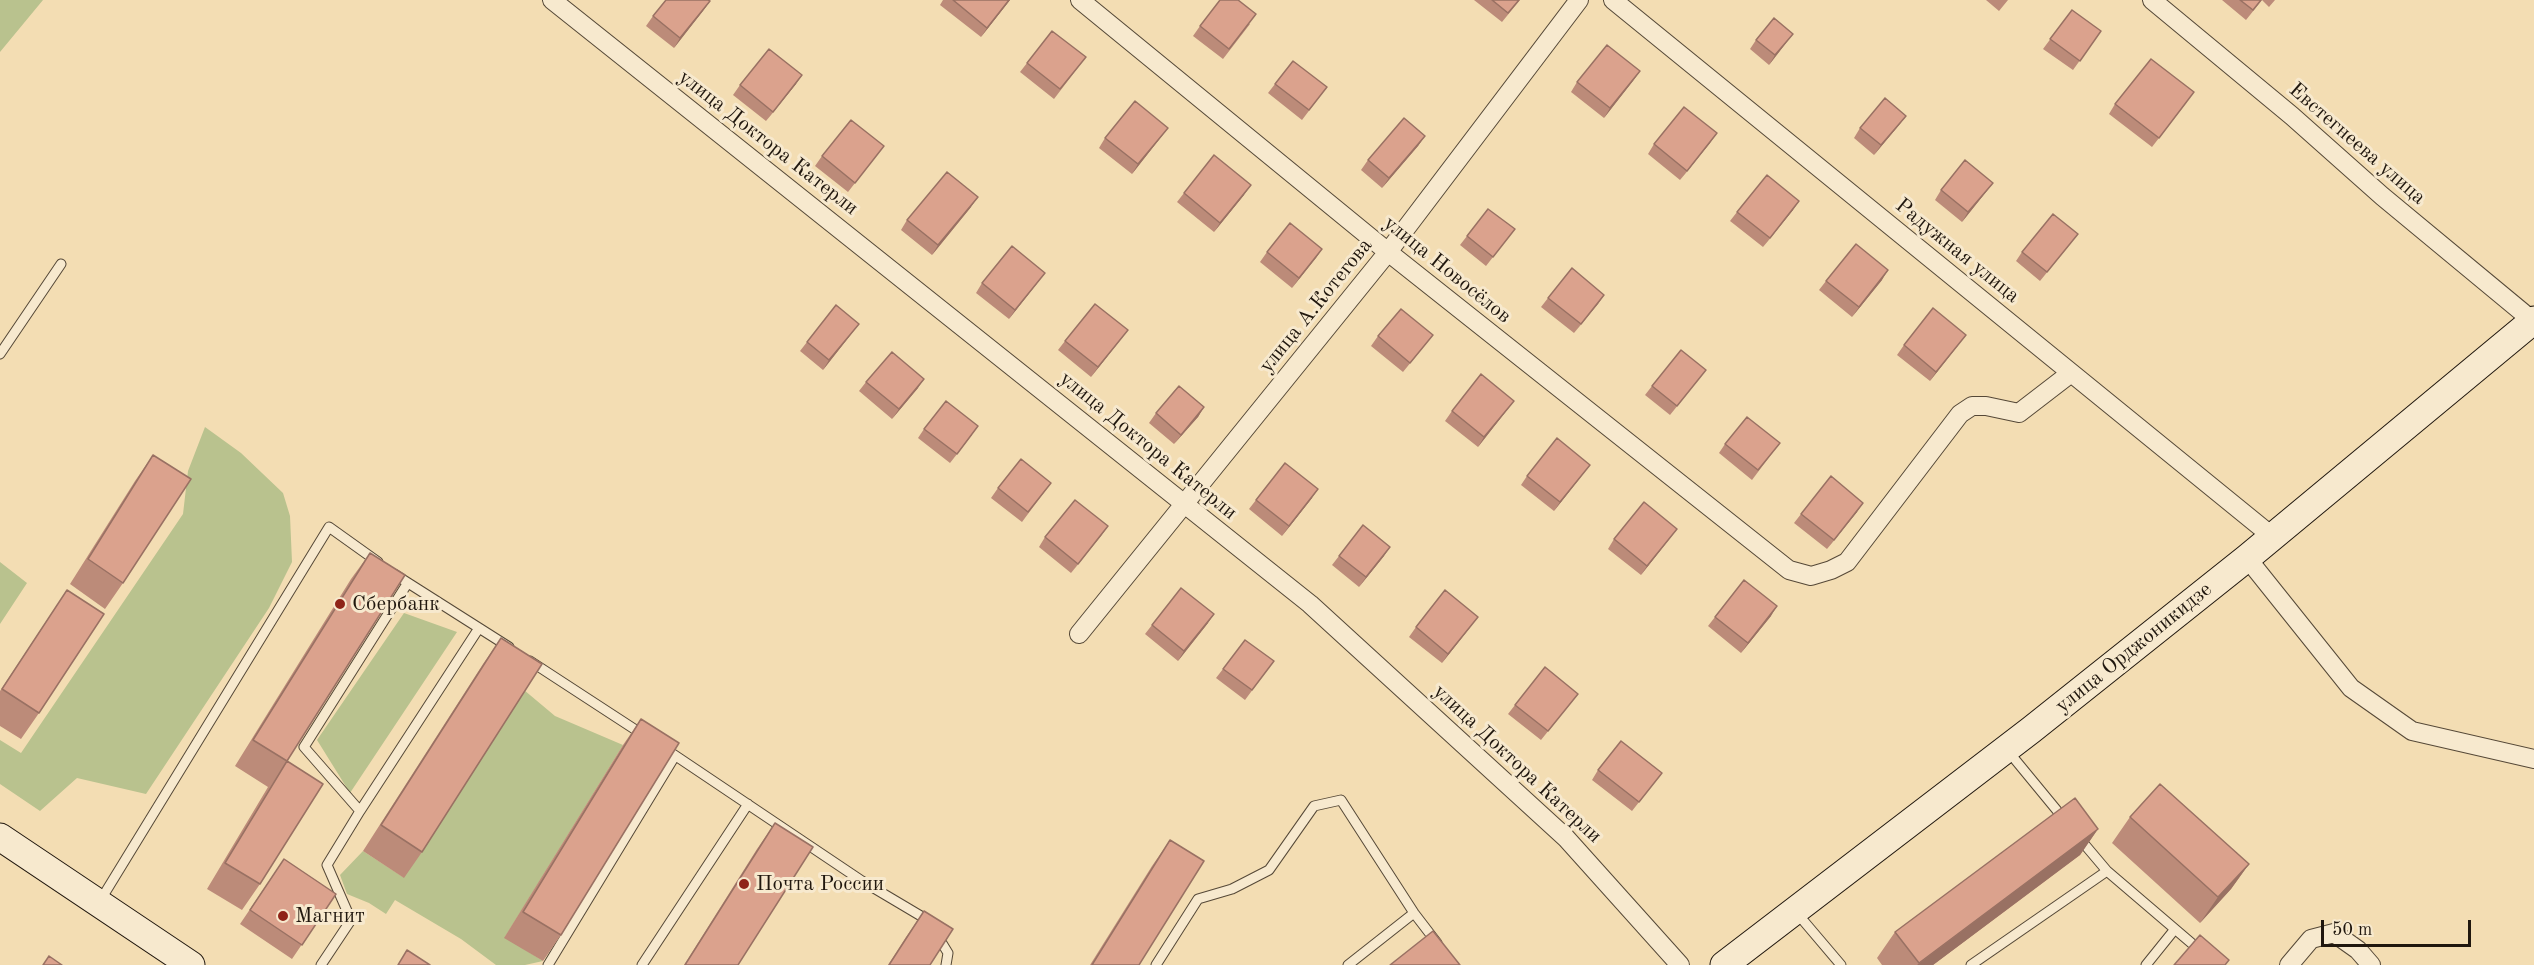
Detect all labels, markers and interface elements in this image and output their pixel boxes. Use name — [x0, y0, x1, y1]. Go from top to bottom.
street label: улица Доктора Катерли — [673, 65, 863, 221]
street label: Евстегнеева улица — [2283, 78, 2431, 210]
street label: Радужная улица — [1890, 193, 2024, 309]
street label: улица Новосёлов — [1378, 211, 1516, 329]
street label: улица А.Котегова — [1254, 234, 1378, 378]
street label: улица Доктора Катерли — [1054, 366, 1242, 526]
street label: улица Орджоникидзе — [2051, 577, 2217, 719]
place label: Сбербанк — [352, 591, 440, 617]
marker: Сбербанк — [333, 597, 347, 611]
street label: улица Доктора Катерли — [1427, 679, 1607, 849]
place label: Почта России — [756, 871, 884, 897]
marker: Почта России — [737, 877, 751, 891]
place label: Магнит — [295, 903, 365, 929]
scale bar — [2324, 908, 2474, 946]
marker: Магнит — [276, 909, 290, 923]
text: 50 m — [2332, 921, 2372, 939]

